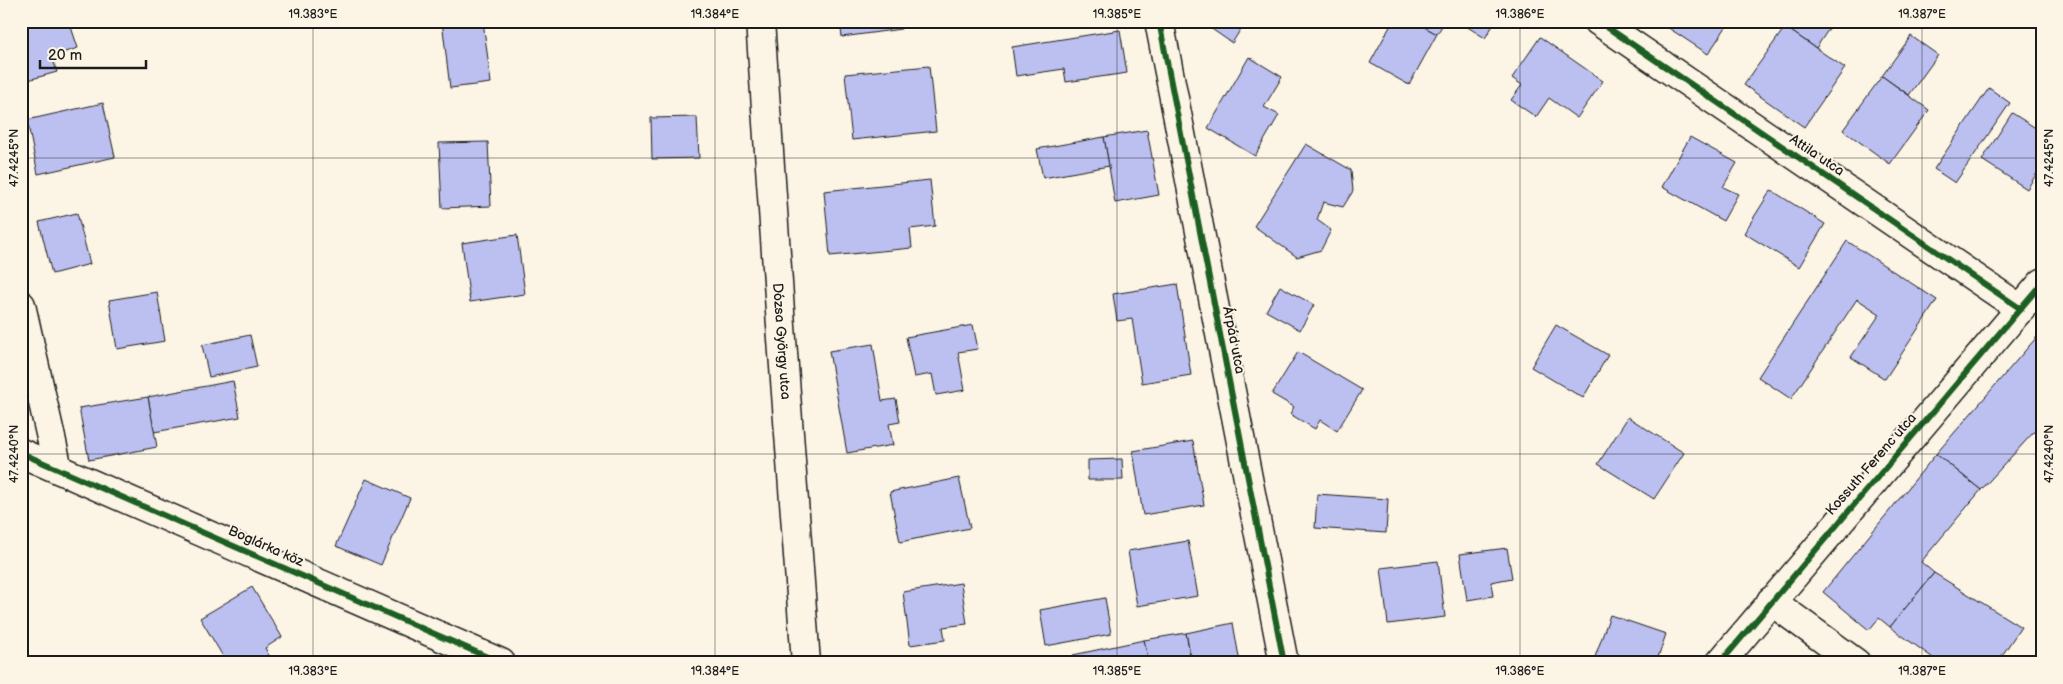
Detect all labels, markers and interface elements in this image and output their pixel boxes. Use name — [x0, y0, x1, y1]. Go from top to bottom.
text: 19.383°E — [289, 7, 338, 22]
text: 19.384°E — [691, 7, 739, 22]
text: 19.385°E — [1093, 7, 1141, 22]
text: 19.386°E — [1496, 7, 1544, 22]
text: 19.387°E — [1898, 7, 1946, 22]
scale bar — [40, 38, 146, 70]
text: 20 m — [48, 46, 82, 65]
text: 47.4245°N — [7, 129, 22, 187]
text: 47.4245°N — [2042, 129, 2057, 187]
street label: Attila utca — [1786, 131, 1848, 179]
street label: Dózsa György utca — [770, 282, 795, 400]
street label: Árpád utca — [1219, 305, 1250, 375]
street label: Kossuth Ferenc utca — [1822, 409, 1920, 519]
text: 47.4240°N — [7, 425, 22, 483]
text: 47.4240°N — [2042, 425, 2057, 483]
street label: Boglárka köz — [226, 522, 307, 570]
text: 19.383°E — [289, 664, 338, 679]
text: 19.384°E — [691, 664, 739, 679]
text: 19.385°E — [1093, 664, 1141, 679]
text: 19.386°E — [1496, 664, 1544, 679]
text: 19.387°E — [1898, 664, 1946, 679]

